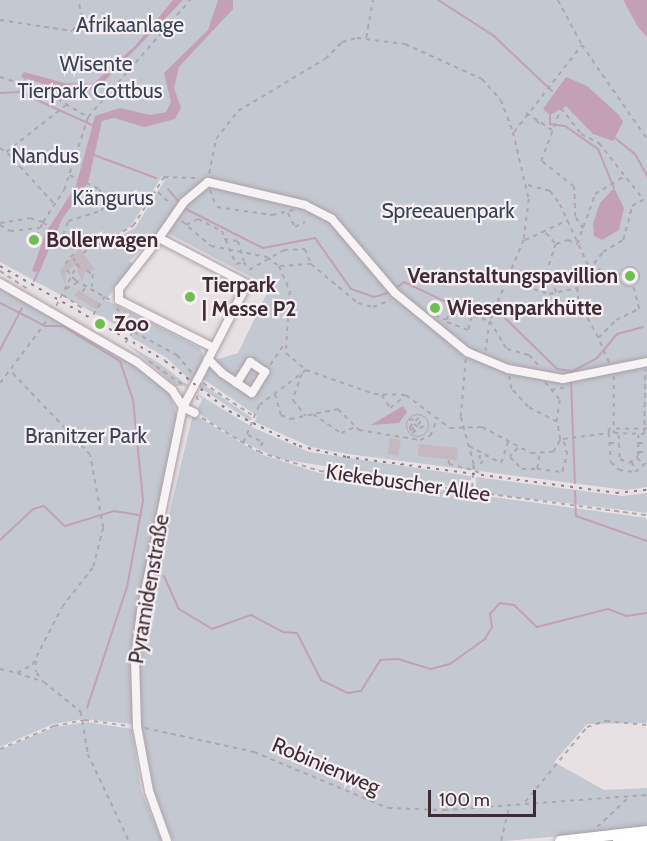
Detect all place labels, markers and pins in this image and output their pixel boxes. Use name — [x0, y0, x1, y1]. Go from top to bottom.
place label: Bollerwagen — [46, 227, 158, 253]
marker: Bollerwagen — [27, 233, 41, 247]
place label: Veranstaltungspavillion — [407, 263, 618, 289]
marker: Veranstaltungspavillion — [623, 269, 637, 283]
place label: Tierpark | Messe P2 — [202, 272, 296, 322]
marker: Tierpark | Messe P2 — [183, 290, 197, 304]
place label: Wiesenparkhütte — [447, 295, 602, 321]
marker: Wiesenparkhütte — [428, 301, 442, 315]
place label: Zoo — [114, 311, 149, 337]
marker: Zoo — [91, 315, 109, 333]

